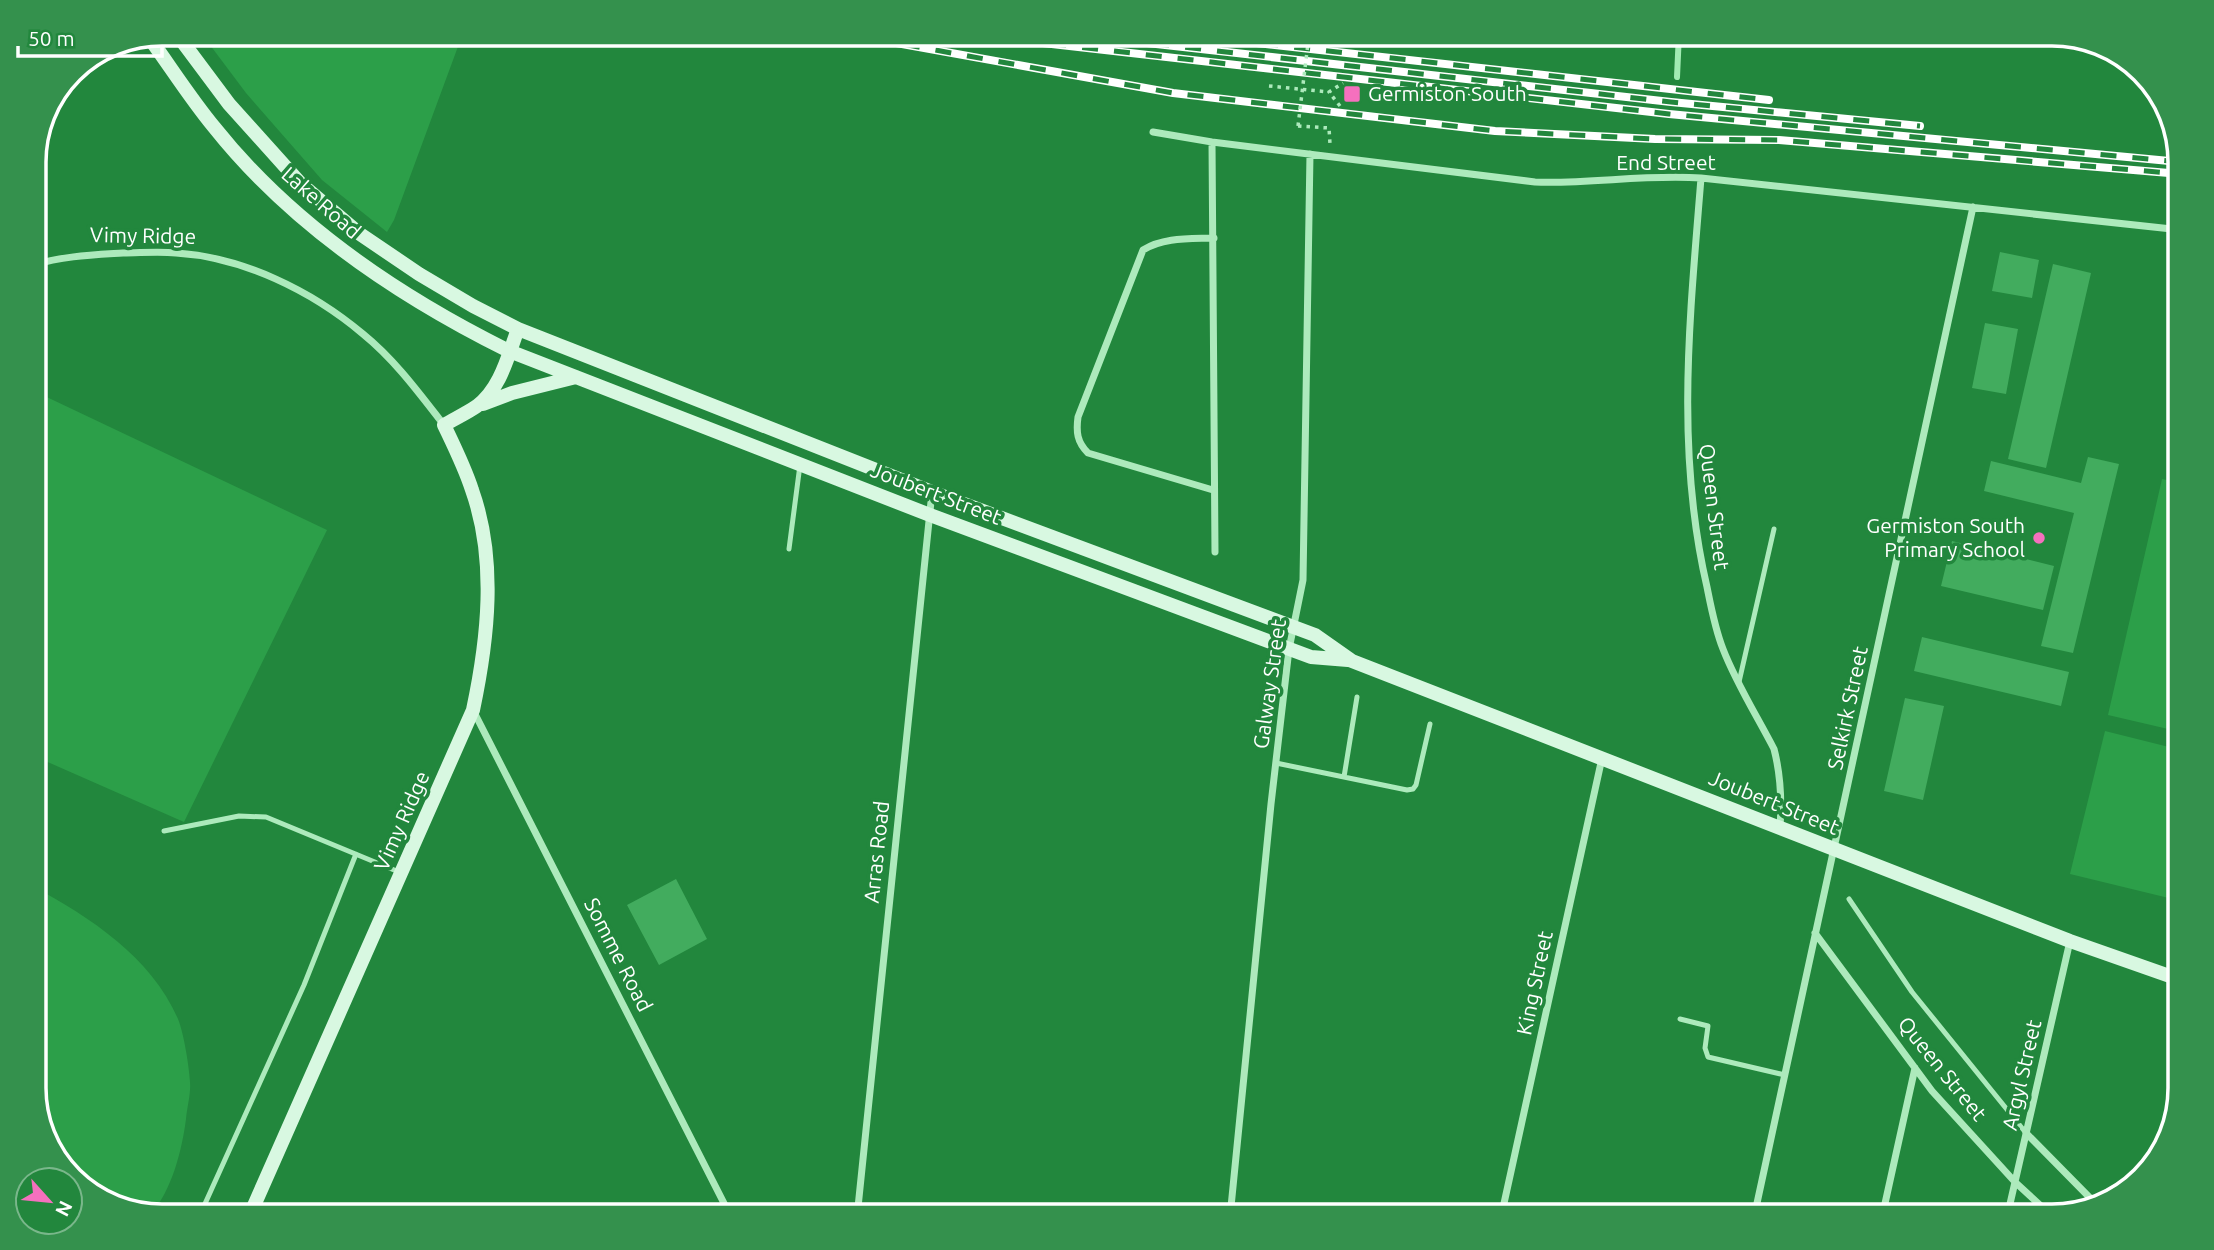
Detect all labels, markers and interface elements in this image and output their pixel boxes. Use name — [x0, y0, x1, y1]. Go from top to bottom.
scale bar — [18, 14, 161, 58]
text: 50 m — [28, 26, 75, 50]
place label: Germiston South — [1368, 81, 1527, 105]
marker: Germiston South — [1342, 84, 1362, 104]
street label: End Street — [1616, 150, 1716, 174]
street label: Lake Road — [277, 162, 366, 243]
street label: Vimy Ridge — [90, 222, 196, 248]
street label: Queen Street — [1695, 442, 1735, 571]
street label: Joubert Street — [868, 457, 1005, 529]
place label: Germiston South Primary School — [1866, 513, 2025, 561]
marker: Germiston South Primary School — [2031, 530, 2047, 546]
street label: Galway Street — [1248, 617, 1290, 750]
street label: Selkirk Street — [1822, 644, 1872, 772]
street label: Joubert Street — [1706, 765, 1843, 839]
street label: Vimy Ridge — [369, 767, 434, 874]
street label: Arras Road — [859, 800, 893, 904]
street label: Somme Road — [580, 894, 658, 1015]
street label: King Street — [1511, 929, 1557, 1037]
street label: Queen Street — [1894, 1012, 1992, 1125]
street label: Argyl Street — [1997, 1017, 2045, 1132]
north arrow — [14, 1166, 84, 1236]
text: N — [51, 1197, 77, 1220]

